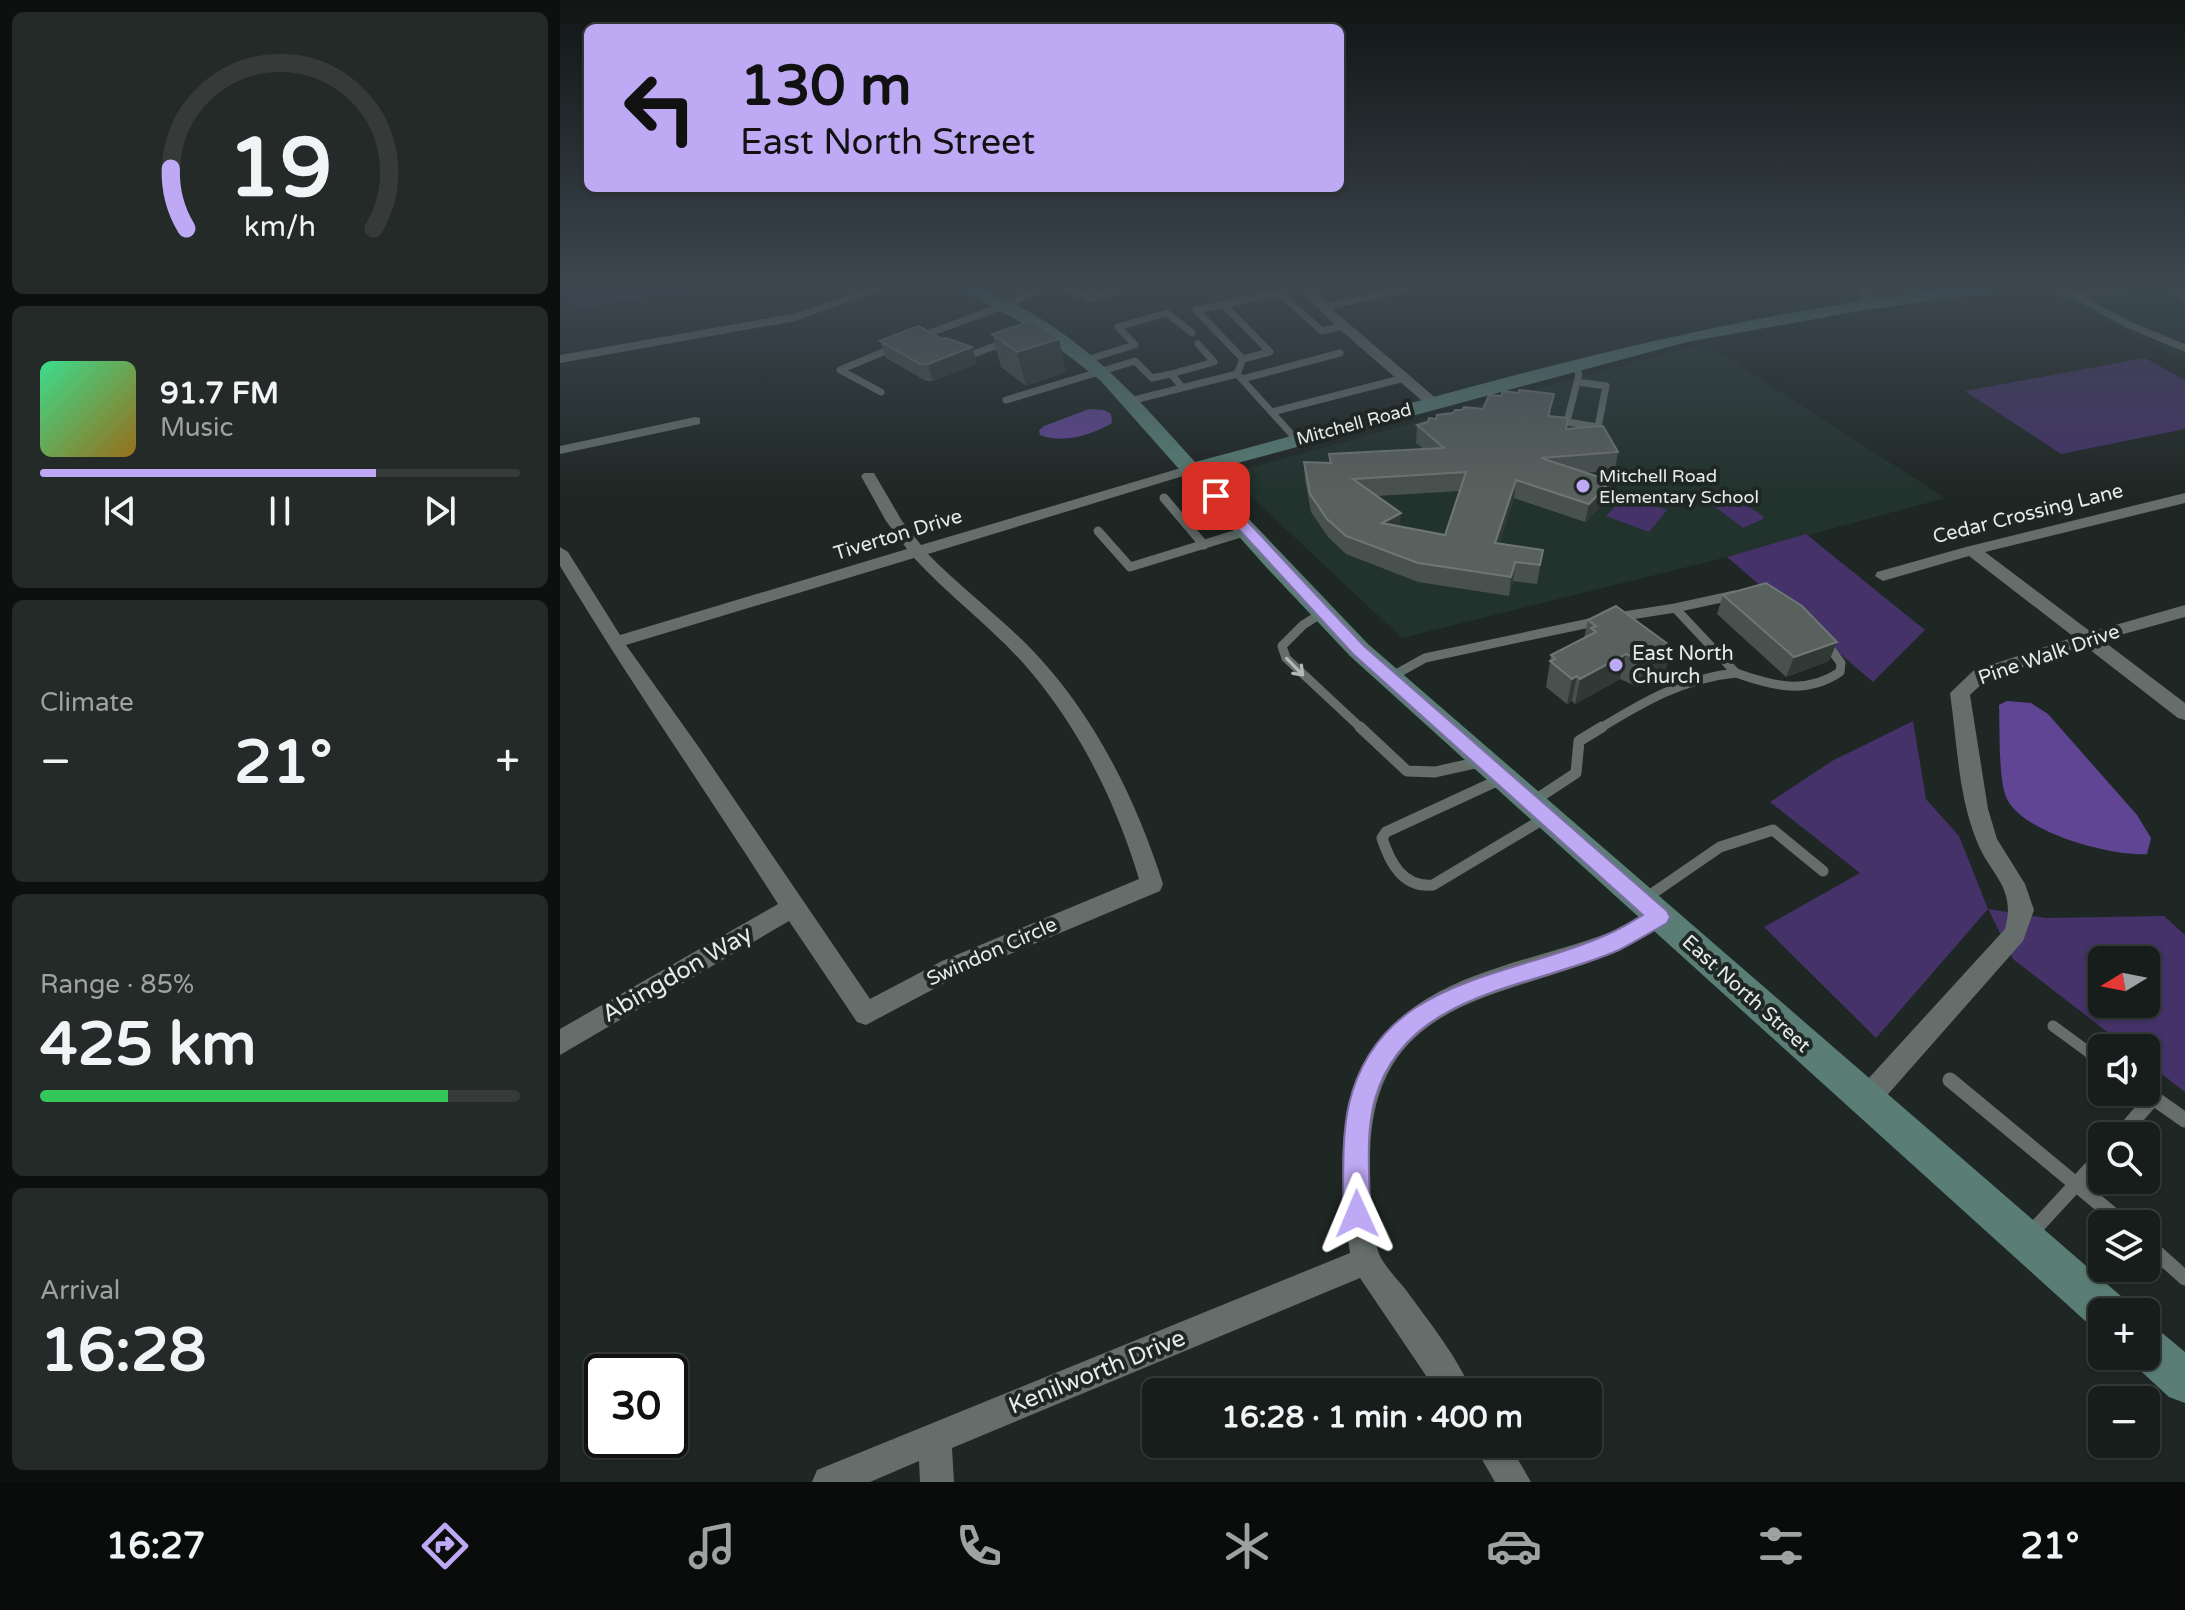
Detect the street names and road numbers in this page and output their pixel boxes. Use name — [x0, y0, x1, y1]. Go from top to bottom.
street label: Mitchell Road — [1294, 398, 1414, 450]
street label: Cedar Crossing Lane — [1930, 479, 2126, 549]
street label: Tiverton Drive — [831, 504, 965, 566]
street label: Pine Walk Drive — [1975, 620, 2123, 690]
street label: Swindon Circle — [923, 913, 1061, 991]
street label: Abingdon Way — [597, 919, 757, 1029]
street label: East North Street — [1677, 930, 1815, 1058]
street label: Kenilworth Drive — [1004, 1323, 1190, 1421]

